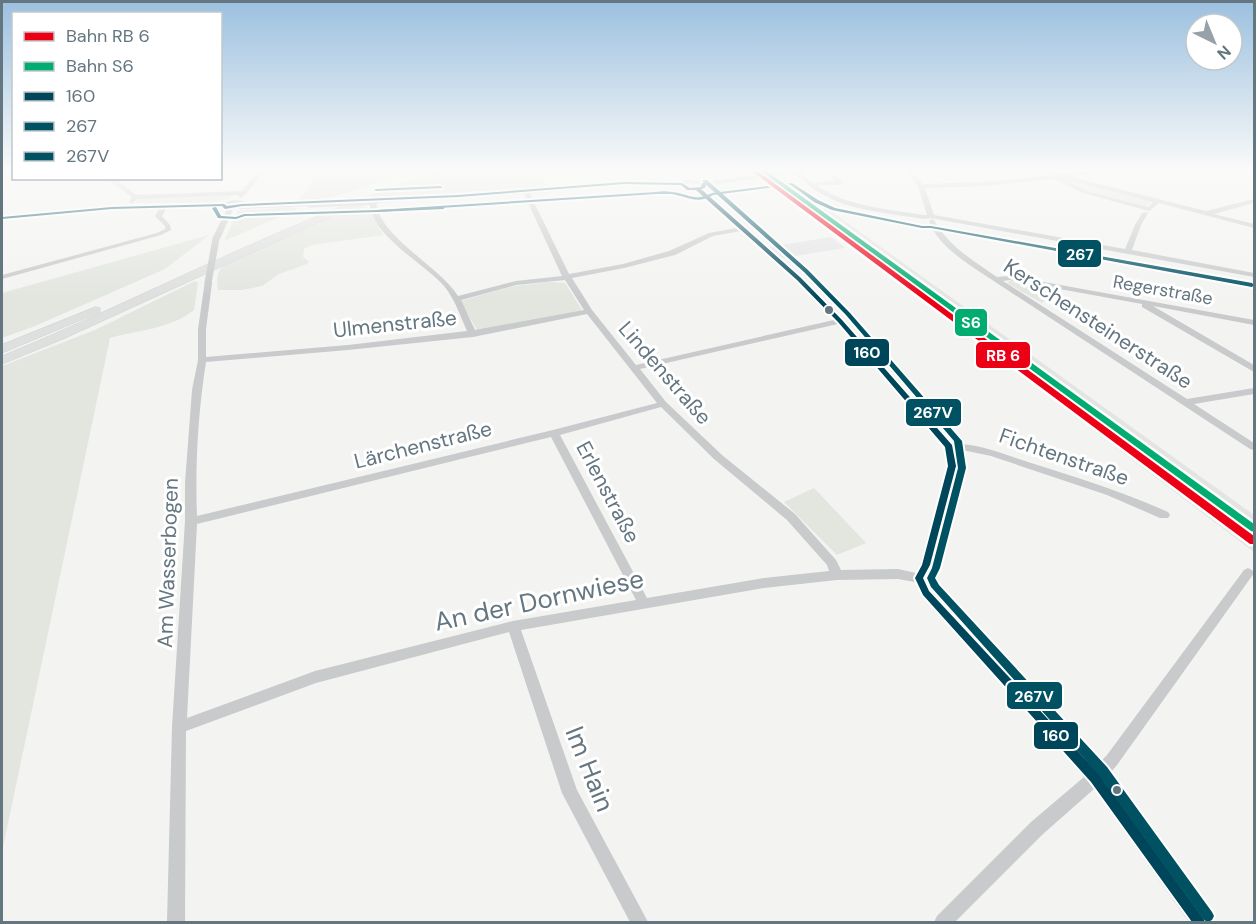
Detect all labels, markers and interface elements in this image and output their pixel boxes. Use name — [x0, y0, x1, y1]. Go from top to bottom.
legend — [12, 12, 222, 180]
north arrow — [1184, 12, 1244, 72]
text: Bahn RB 6 — [66, 24, 150, 48]
text: N — [1212, 41, 1235, 64]
text: Bahn S6 — [66, 54, 134, 78]
text: 160 — [66, 84, 95, 108]
text: 267 — [66, 114, 97, 138]
text: 267V — [66, 144, 109, 168]
line badge: 267 — [1057, 239, 1102, 268]
text: 267 — [1066, 244, 1094, 265]
street label: Kerschensteinerstraße — [998, 252, 1198, 396]
street label: Regerstraße — [1111, 269, 1215, 311]
street label: Ulmenstraße — [332, 304, 458, 344]
unlabelled marker — [823, 304, 835, 316]
line badge: S6 — [954, 308, 988, 337]
text: S6 — [961, 312, 981, 333]
street label: Lindenstraße — [612, 315, 718, 431]
line badge: 160 — [844, 338, 890, 367]
line badge: RB 6 — [975, 341, 1031, 369]
text: 160 — [853, 342, 881, 363]
text: RB 6 — [986, 345, 1020, 366]
line badge: 267V — [905, 398, 962, 427]
text: 267V — [913, 402, 953, 423]
street label: Lärchenstraße — [351, 414, 495, 476]
street label: Fichtenstraße — [995, 422, 1133, 492]
street label: Erlenstraße — [570, 436, 647, 548]
street label: Am Wasserbogen — [151, 477, 185, 649]
street label: An der Dornwiese — [431, 561, 647, 639]
line badge: 267V — [1006, 681, 1063, 710]
text: 267V — [1014, 686, 1054, 707]
street label: Im Hain — [558, 721, 622, 817]
line badge: 160 — [1033, 721, 1079, 750]
text: 160 — [1042, 725, 1070, 746]
unlabelled marker — [1111, 784, 1123, 796]

